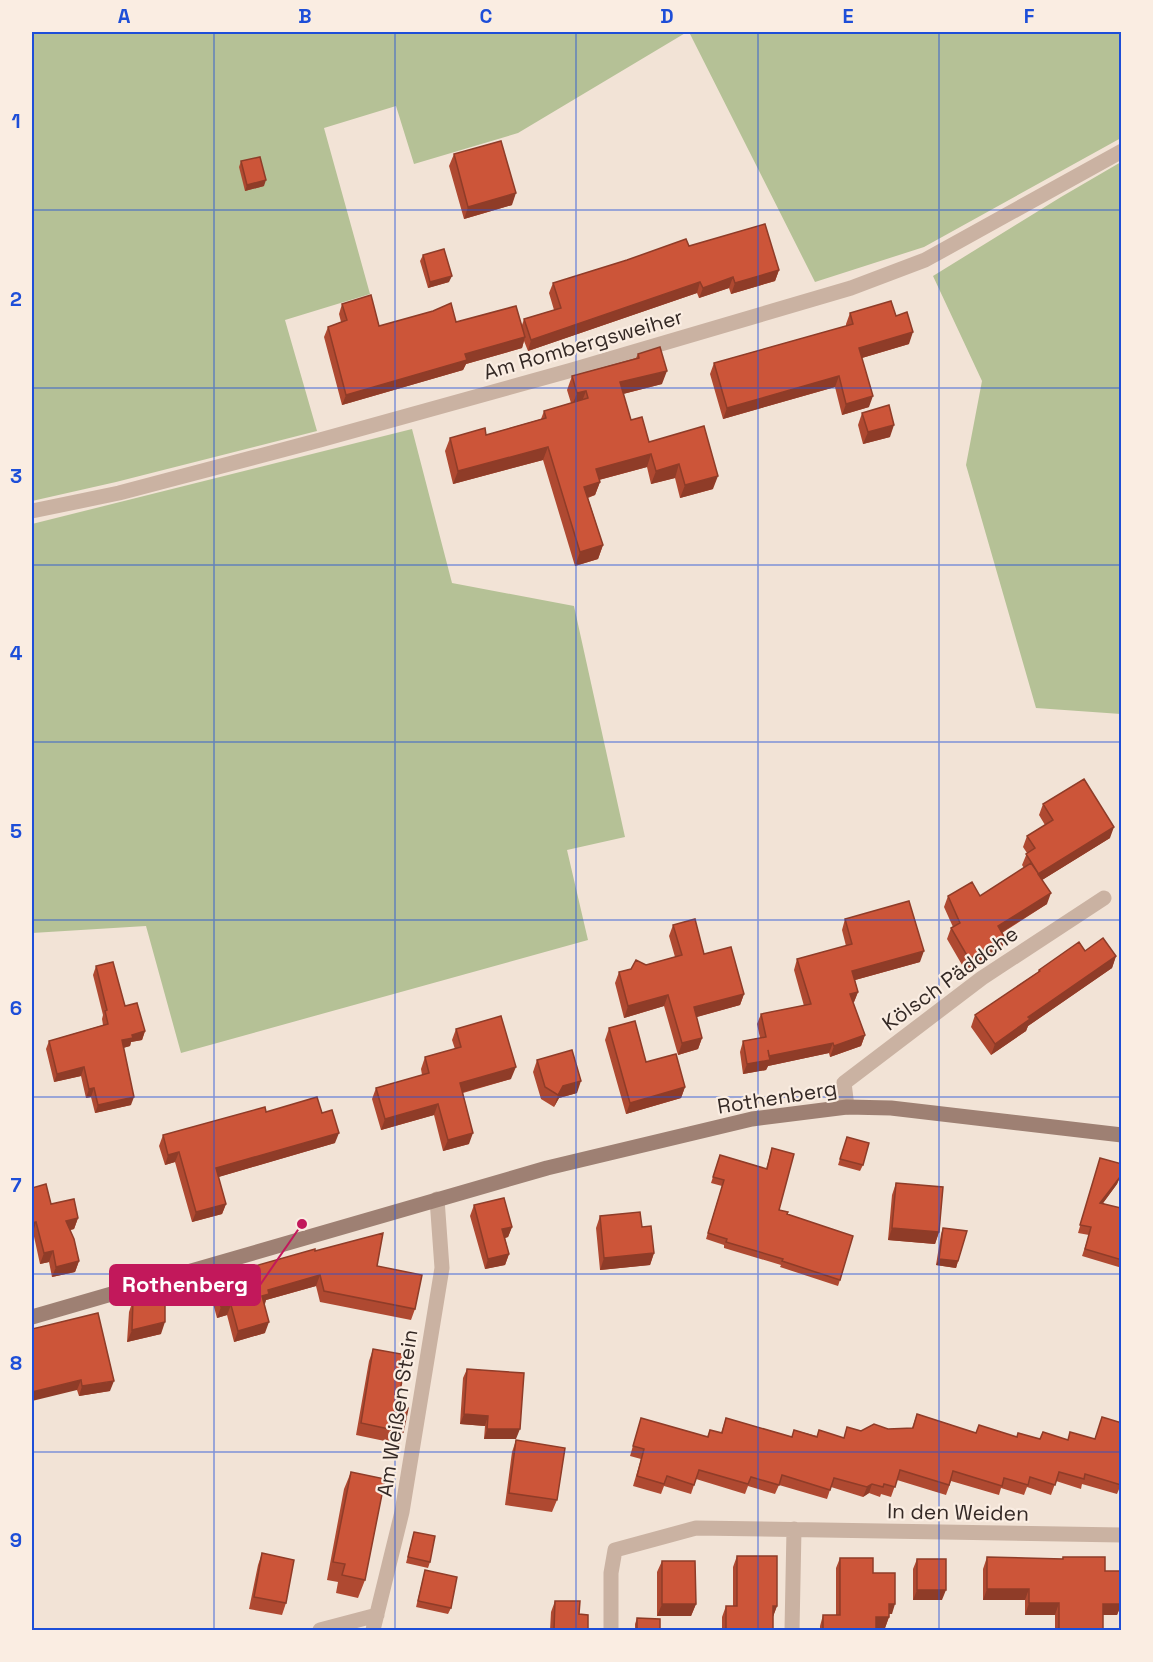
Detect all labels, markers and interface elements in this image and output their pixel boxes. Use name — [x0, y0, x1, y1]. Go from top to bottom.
text: A — [118, 3, 131, 29]
text: B — [298, 3, 312, 29]
text: C — [480, 3, 493, 29]
text: D — [660, 3, 674, 29]
text: E — [842, 3, 854, 29]
text: F — [1024, 3, 1035, 29]
text: 1 — [11, 108, 21, 134]
text: 2 — [10, 286, 22, 312]
street label: Am Rombergsweiher — [480, 303, 686, 385]
text: 3 — [10, 463, 22, 489]
text: 4 — [10, 640, 23, 666]
text: 5 — [10, 818, 22, 844]
street label: Kölsch Päddche — [877, 920, 1023, 1036]
text: 6 — [10, 995, 22, 1021]
street label: Rothenberg — [715, 1074, 839, 1120]
text: 7 — [10, 1172, 22, 1198]
callout: Rothenberg — [110, 1265, 260, 1305]
text: Rothenberg — [122, 1270, 248, 1298]
street label: Am Weißen Stein — [370, 1328, 424, 1498]
text: 8 — [10, 1350, 22, 1376]
street label: In den Weiden — [887, 1497, 1029, 1527]
text: 9 — [10, 1527, 22, 1553]

